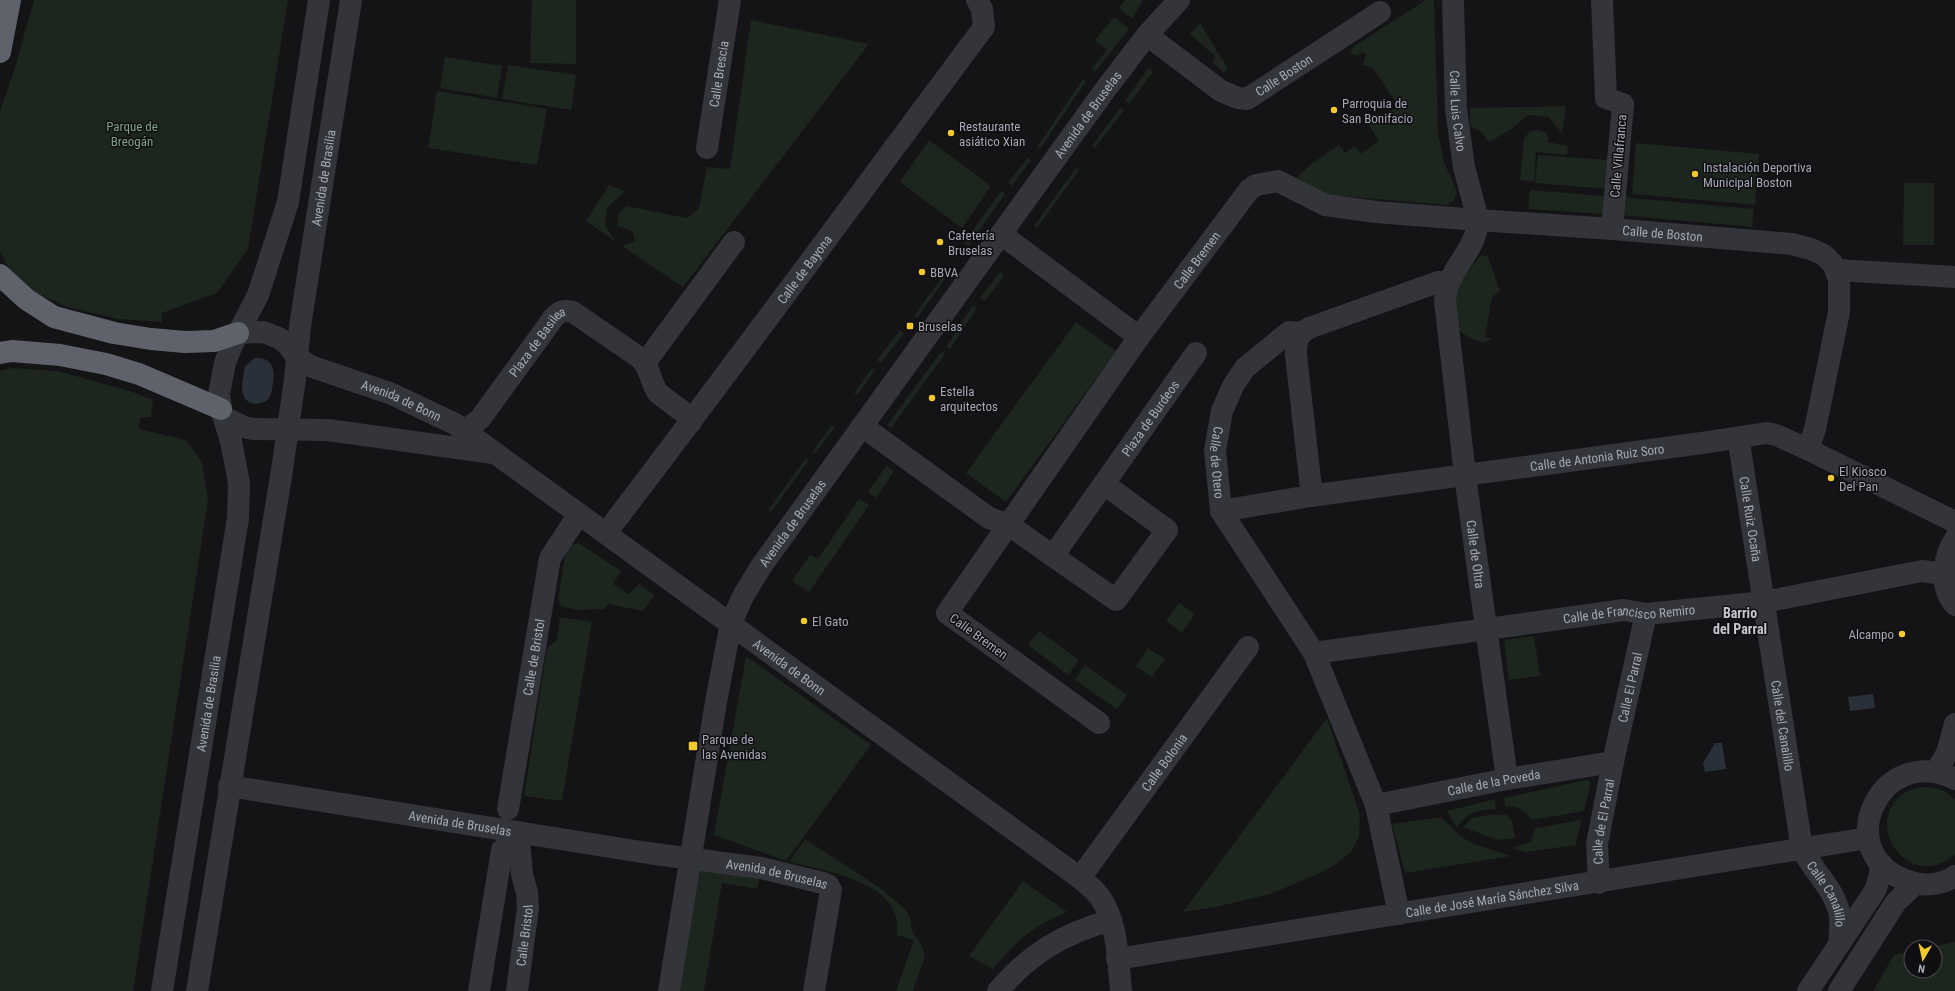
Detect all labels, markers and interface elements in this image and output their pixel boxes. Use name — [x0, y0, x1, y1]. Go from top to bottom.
street label: Calle Brescia — [706, 40, 732, 108]
street label: Calle Boston — [1253, 51, 1315, 99]
street label: Avenida de Bruselas — [1051, 68, 1125, 161]
street label: Calle Luis Calvo — [1447, 70, 1469, 152]
place label: Parroquia de San Bonifacio — [1342, 96, 1413, 126]
marker: Parroquia de San Bonifacio — [1329, 105, 1339, 115]
street label: Calle Villafranca — [1607, 114, 1630, 198]
park label: Parque de Breogán — [106, 119, 158, 149]
place label: Restaurante asiático Xian — [959, 119, 1025, 149]
marker: Restaurante asiático Xian — [946, 128, 956, 138]
street label: Avenida de Brasilia — [309, 129, 339, 227]
place label: Instalación Deportiva Municipal Boston — [1703, 160, 1812, 190]
marker: Instalación Deportiva Municipal Boston — [1690, 169, 1700, 179]
street label: Calle de Boston — [1622, 223, 1703, 245]
place label: Cafetería Bruselas — [948, 228, 995, 258]
street label: Calle Bremen — [1171, 229, 1223, 292]
street label: Calle de Bayona — [774, 232, 835, 307]
marker: Cafetería Bruselas — [935, 237, 945, 247]
place label: BBVA — [930, 265, 959, 280]
marker: BBVA — [917, 267, 927, 277]
street label: Plaza de Basilea — [506, 304, 567, 380]
place label: Bruselas — [918, 319, 963, 334]
marker: Bruselas — [905, 321, 915, 331]
street label: Avenida de Bonn — [359, 377, 444, 424]
street label: Plaza de Burdeos — [1119, 378, 1182, 459]
place label: Estella arquitectos — [940, 384, 998, 414]
marker: Estella arquitectos — [927, 393, 937, 403]
street label: Calle de Otero — [1207, 425, 1227, 499]
street label: Calle de Antonia Ruiz Soro — [1529, 441, 1665, 474]
place label: El Kiosco Del Pan — [1839, 464, 1887, 494]
marker: El Kiosco Del Pan — [1826, 473, 1836, 483]
street label: Calle Ruiz Ocaña — [1736, 475, 1764, 563]
street label: Avenida de Bruselas — [756, 477, 829, 570]
street label: Calle de Oltra — [1463, 519, 1488, 589]
street label: Calle de Francisco Remiro — [1562, 602, 1696, 626]
district label: Barrio del Parral — [1713, 605, 1767, 637]
street label: Calle Bremen — [947, 610, 1011, 662]
place label: El Gato — [812, 614, 849, 629]
marker: El Gato — [799, 616, 809, 626]
street label: Calle de Bristol — [520, 618, 548, 697]
place label: Alcampo — [1849, 627, 1894, 642]
marker: Alcampo — [1897, 629, 1907, 639]
street label: Avenida de Bonn — [750, 636, 828, 698]
street label: Calle El Parral — [1615, 651, 1645, 724]
street label: Avenida de Brasilia — [194, 654, 224, 753]
street label: Calle del Canalillo — [1768, 679, 1797, 772]
street label: Calle Bolonia — [1139, 731, 1190, 794]
place label: Parque de las Avenidas — [702, 732, 767, 762]
marker: Parque de las Avenidas — [687, 740, 699, 752]
street label: Calle de la Poveda — [1446, 767, 1541, 799]
street label: Calle de El Parral — [1590, 777, 1618, 865]
street label: Avenida de Bruselas — [408, 808, 512, 839]
street label: Avenida de Bruselas — [725, 856, 830, 892]
street label: Calle Canalillo — [1803, 858, 1847, 927]
street label: Calle de José María Sánchez Silva — [1405, 878, 1580, 920]
street label: Calle Bristol — [513, 904, 536, 967]
north arrow — [1903, 939, 1943, 979]
text: N — [1917, 961, 1926, 975]

